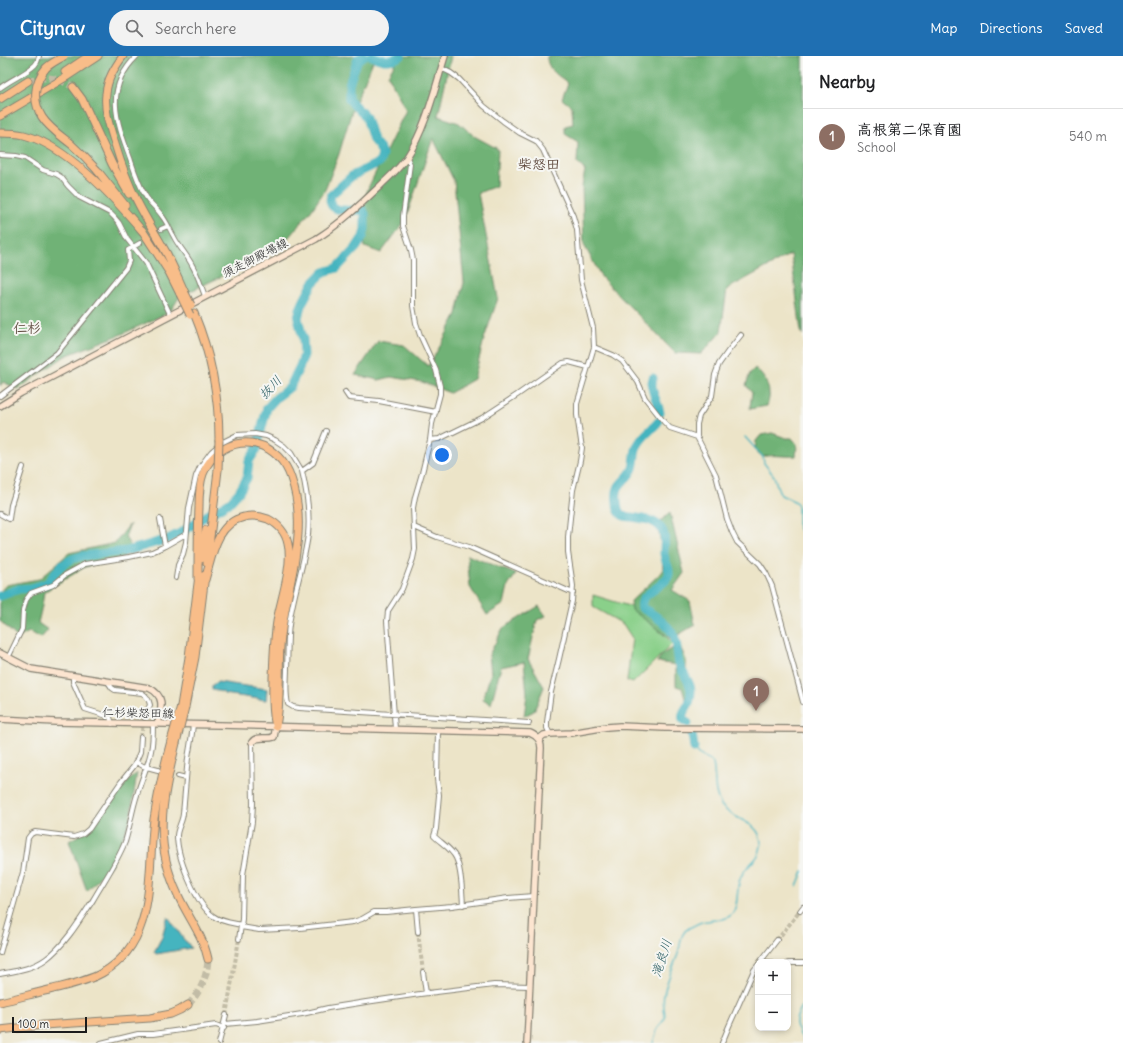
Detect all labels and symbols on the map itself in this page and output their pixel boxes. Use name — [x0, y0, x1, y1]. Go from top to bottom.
district label: 柴怒田 — [518, 155, 560, 173]
street label: 須走御殿場線 — [219, 235, 290, 281]
district label: 仁杉 — [13, 319, 41, 337]
water label: 抜川 — [255, 372, 285, 403]
your location — [432, 445, 452, 465]
pin: 1 — [743, 678, 769, 711]
street label: 仁杉柴怒田線 — [102, 704, 174, 721]
water label: 滝良川 — [647, 937, 676, 979]
scale bar — [12, 1015, 87, 1034]

